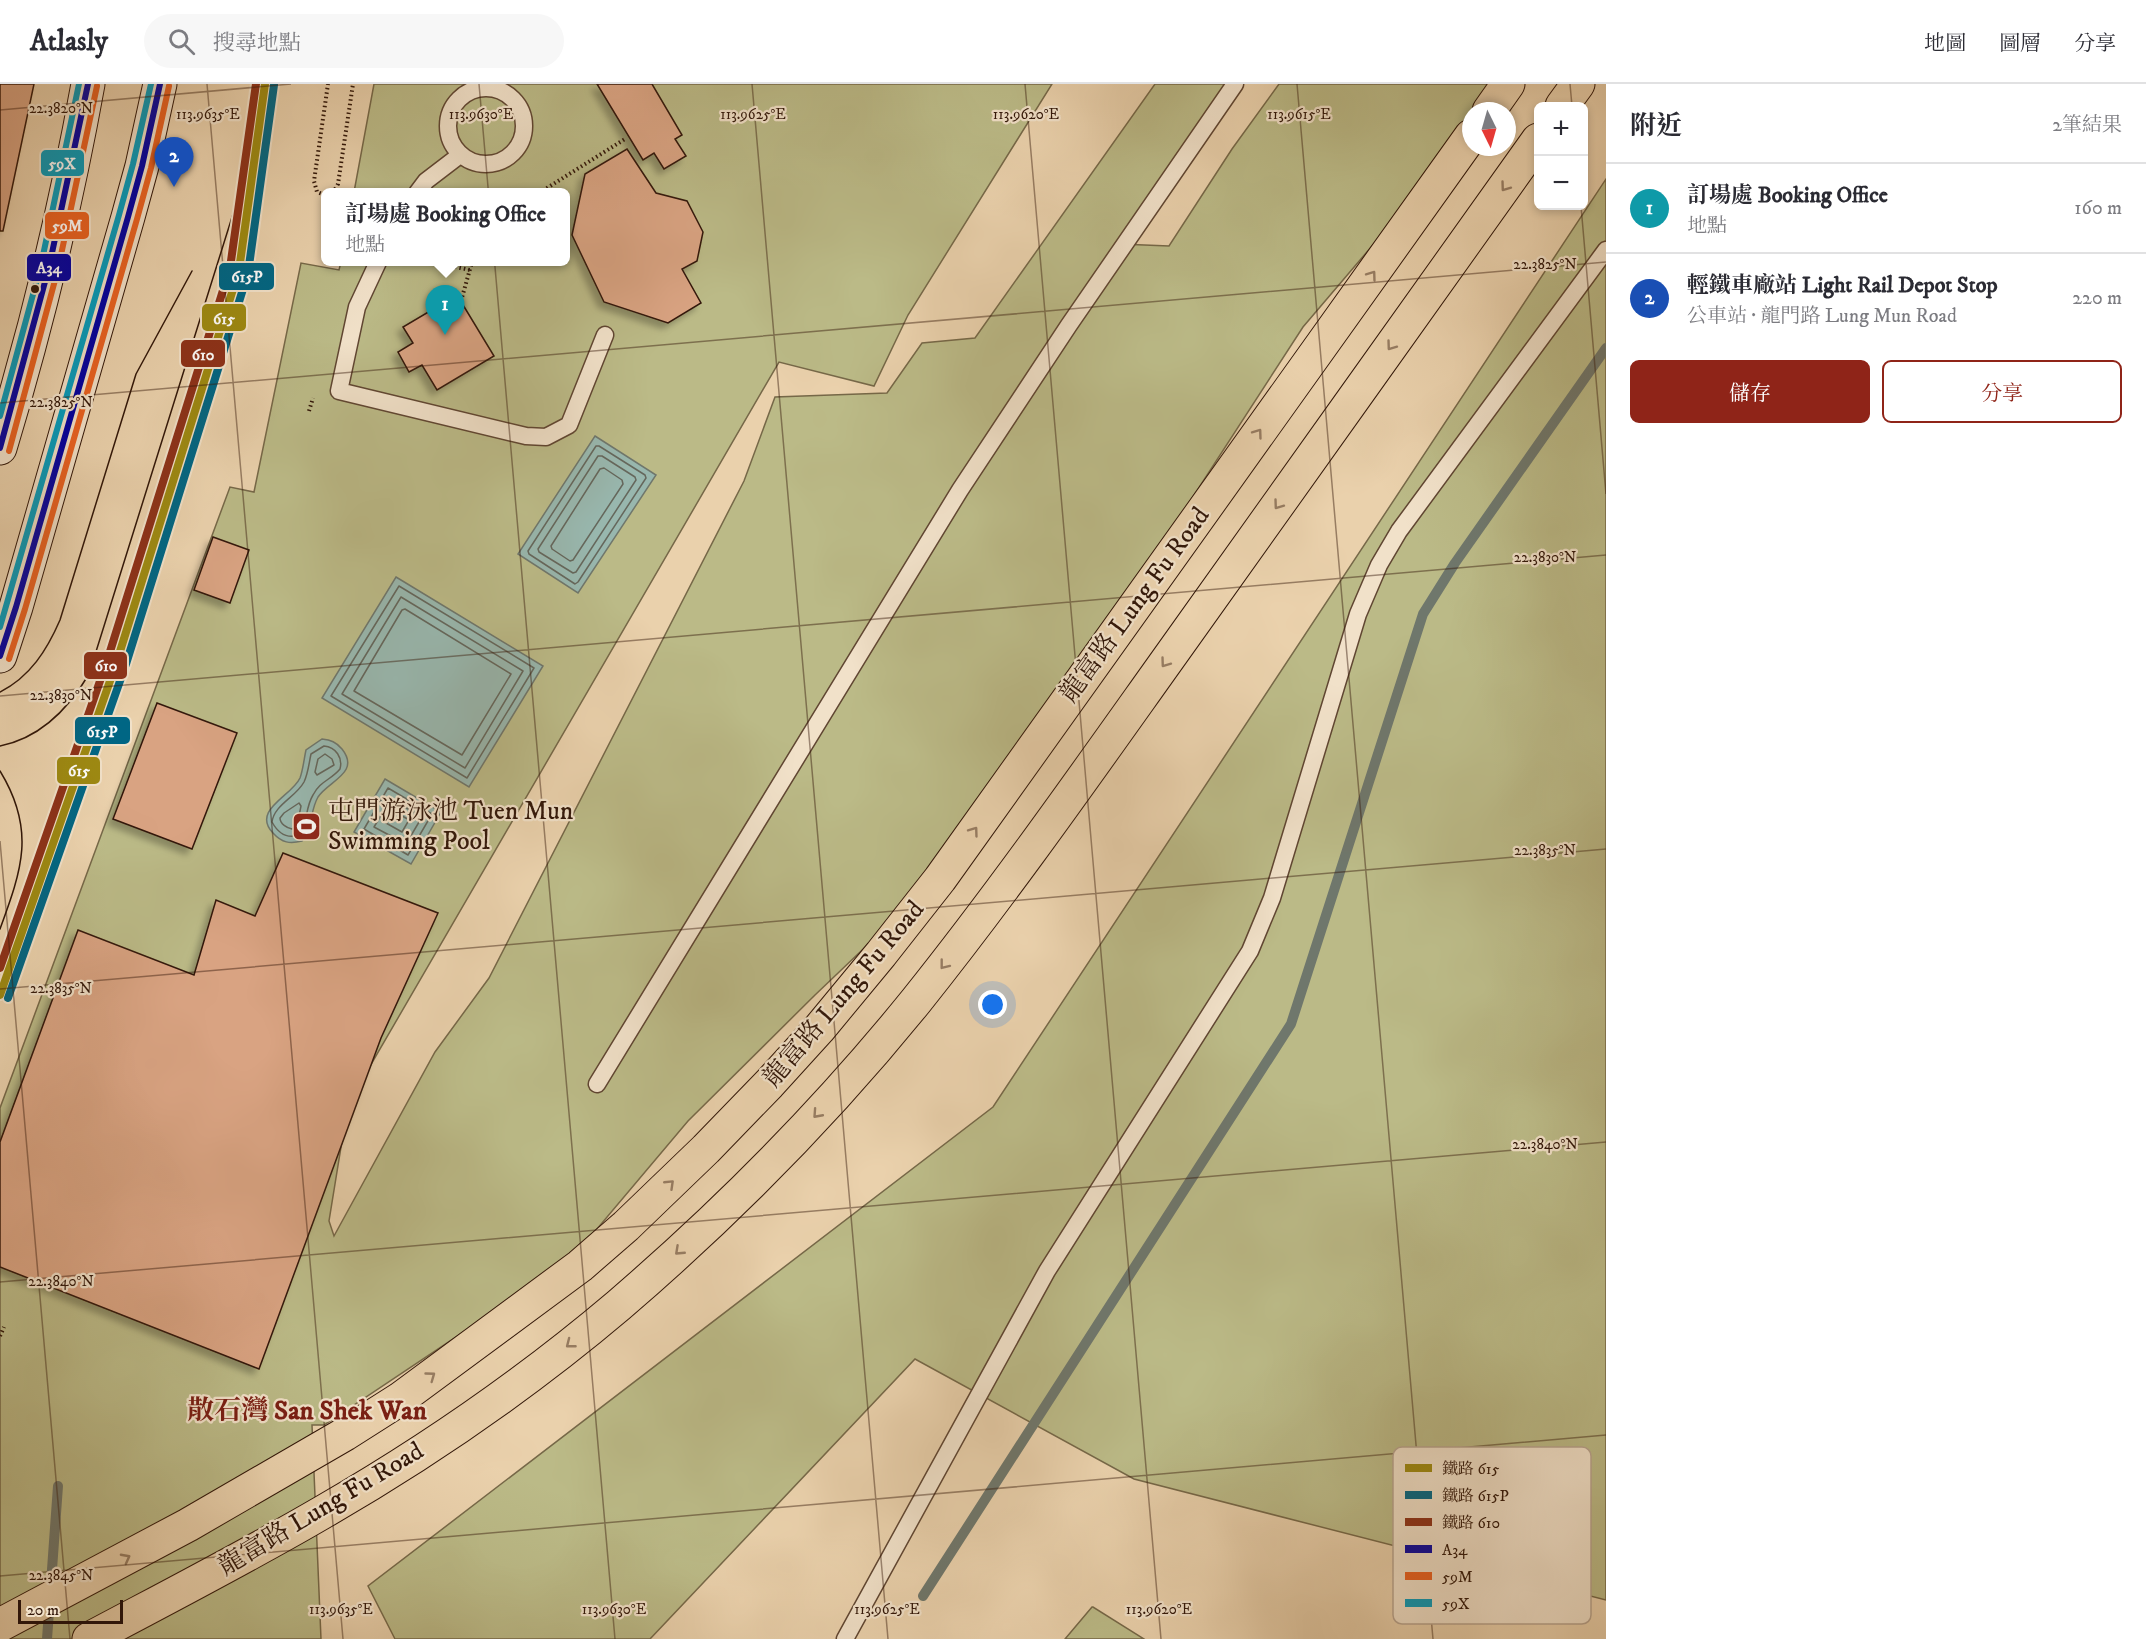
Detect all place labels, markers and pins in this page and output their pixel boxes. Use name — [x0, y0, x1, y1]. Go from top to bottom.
pin: 2 — [154, 138, 194, 187]
unlabelled marker — [29, 283, 41, 295]
pin: 1 — [426, 286, 464, 335]
place label: 屯門游泳池 Tuen Mun Swimming Pool — [328, 795, 574, 858]
sports icon: 屯門游泳池 Tuen Mun Swimming Pool — [291, 810, 323, 842]

